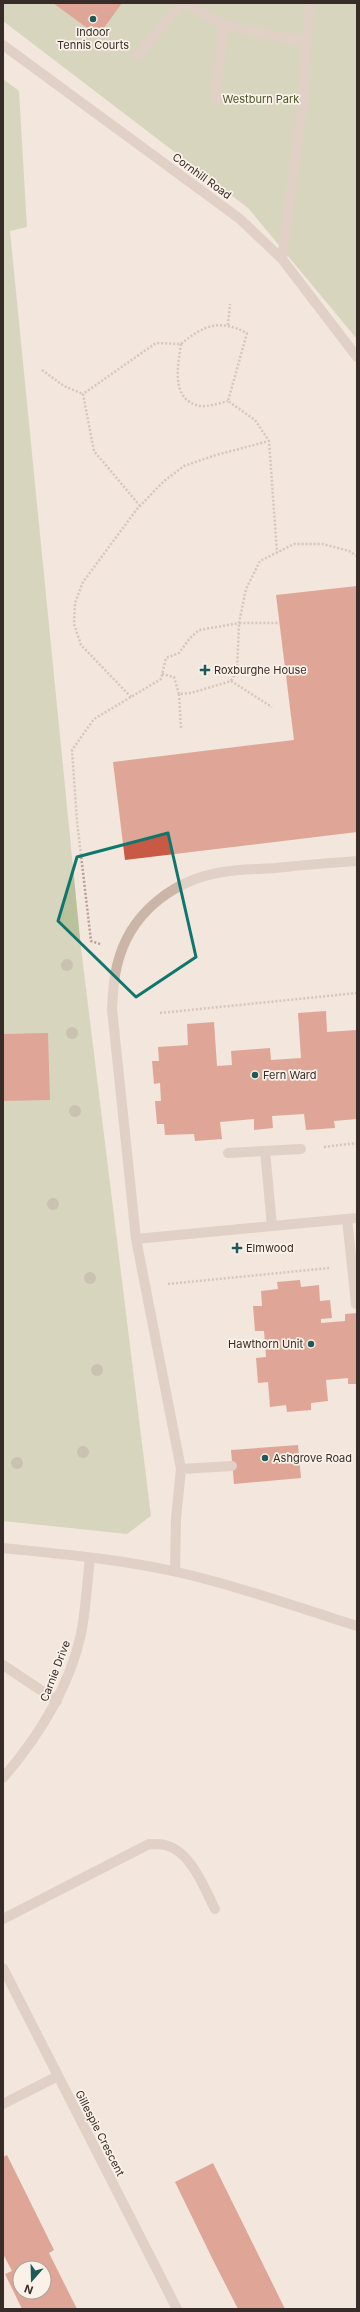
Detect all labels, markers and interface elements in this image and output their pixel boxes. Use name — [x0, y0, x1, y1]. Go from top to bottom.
marker: Indoor Tennis Courts — [88, 14, 98, 24]
place label: Indoor Tennis Courts — [57, 25, 129, 52]
park label: Westburn Park — [223, 92, 299, 106]
street label: Cornhill Road — [170, 150, 234, 202]
place label: Roxburghe House — [214, 663, 307, 677]
marker: Roxburghe House — [199, 664, 211, 676]
place label: Fern Ward — [263, 1068, 317, 1082]
marker: Fern Ward — [250, 1070, 260, 1080]
place label: Elmwood — [246, 1241, 294, 1255]
marker: Elmwood — [231, 1242, 243, 1254]
place label: Hawthorn Unit — [228, 1337, 303, 1351]
marker: Hawthorn Unit — [306, 1339, 316, 1349]
place label: Ashgrove Road — [273, 1451, 352, 1465]
marker: Ashgrove Road — [260, 1453, 270, 1463]
street label: Carnie Drive — [37, 1638, 73, 1704]
street label: Gillespie Crescent — [72, 2088, 128, 2179]
north arrow — [12, 2260, 52, 2300]
text: N — [22, 2281, 35, 2297]

